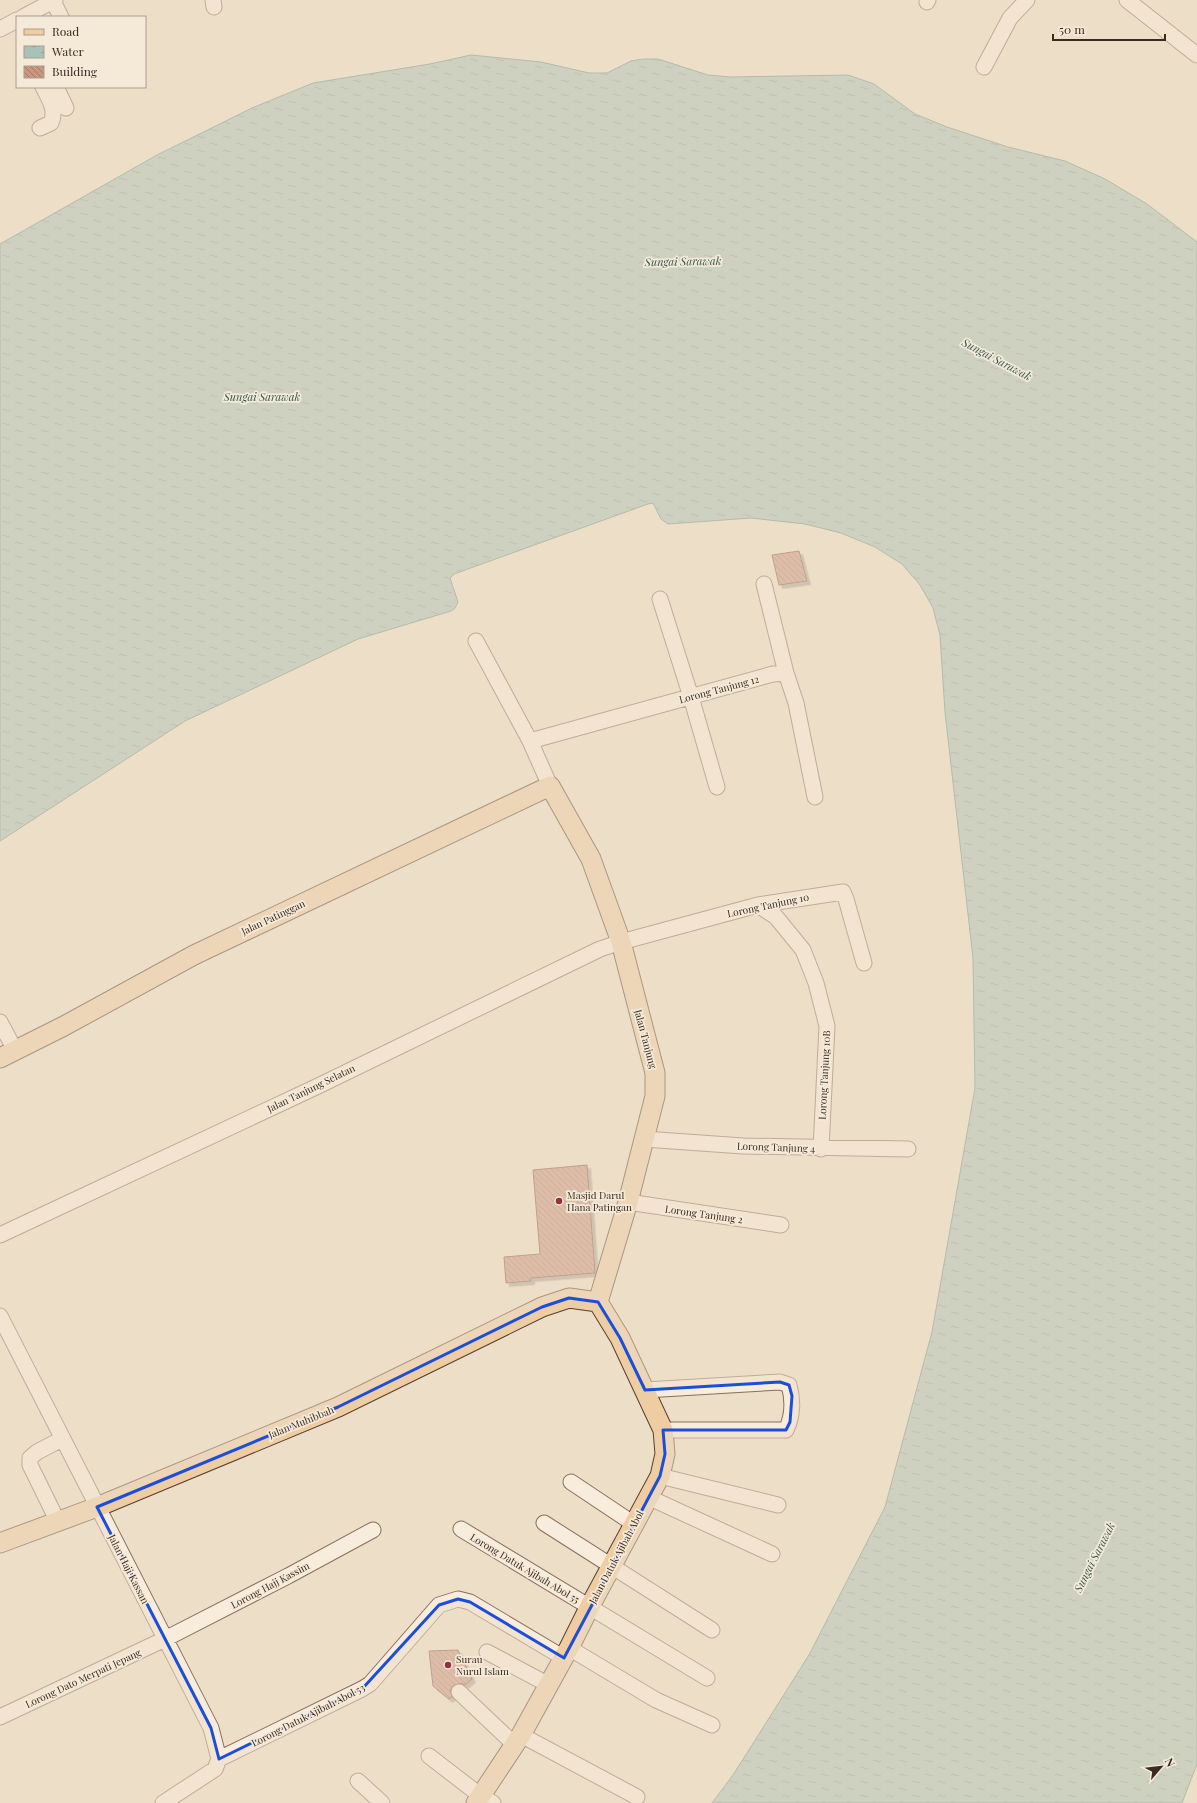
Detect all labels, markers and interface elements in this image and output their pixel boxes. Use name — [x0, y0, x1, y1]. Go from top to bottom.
legend — [16, 16, 146, 88]
scale bar — [1053, 16, 1165, 42]
text: 50 m — [1059, 21, 1085, 37]
text: Road — [52, 23, 79, 39]
text: Water — [51, 43, 85, 59]
text: Building — [52, 63, 98, 79]
water label: Sungai Sarawak — [644, 253, 722, 269]
water label: Sungai Sarawak — [959, 334, 1035, 384]
water label: Sungai Sarawak — [223, 389, 301, 404]
street label: Lorong Tanjung 12 — [678, 672, 761, 706]
street label: Lorong Tanjung 10 — [726, 889, 810, 921]
street label: Jalan Patinggan — [238, 896, 307, 938]
street label: Jalan Tanjung — [631, 1007, 661, 1071]
street label: Lorong Tanjung 10B — [815, 1030, 833, 1120]
street label: Jalan Tanjung Selatan — [264, 1061, 357, 1116]
street label: Lorong Tanjung 4 — [737, 1139, 815, 1155]
place label: Masjid Darul Hana Patingan — [567, 1188, 632, 1214]
marker: Masjid Darul Hana Patingan — [554, 1196, 564, 1206]
street label: Lorong Tanjung 2 — [664, 1202, 744, 1226]
street label: Jalan Muhibbah — [265, 1402, 336, 1442]
street label: Jalan Datuk Ajibah Abol — [585, 1508, 647, 1607]
water label: Sungai Sarawak — [1069, 1519, 1118, 1595]
street label: Lorong Datuk Ajibah Abol 55 — [468, 1530, 582, 1606]
street label: Jalan Haji Kassan — [105, 1531, 153, 1606]
street label: Lorong Hajj Kassim — [228, 1558, 312, 1612]
street label: Lorong Dato Merpati Jepang — [23, 1645, 144, 1711]
place label: Surau Nurul Islam — [456, 1652, 509, 1678]
marker: Surau Nurul Islam — [443, 1660, 453, 1670]
street label: Lorong Datuk Ajibah Abol 53 — [249, 1680, 368, 1750]
north arrow — [1141, 1747, 1181, 1787]
text: N — [1162, 1755, 1179, 1769]

